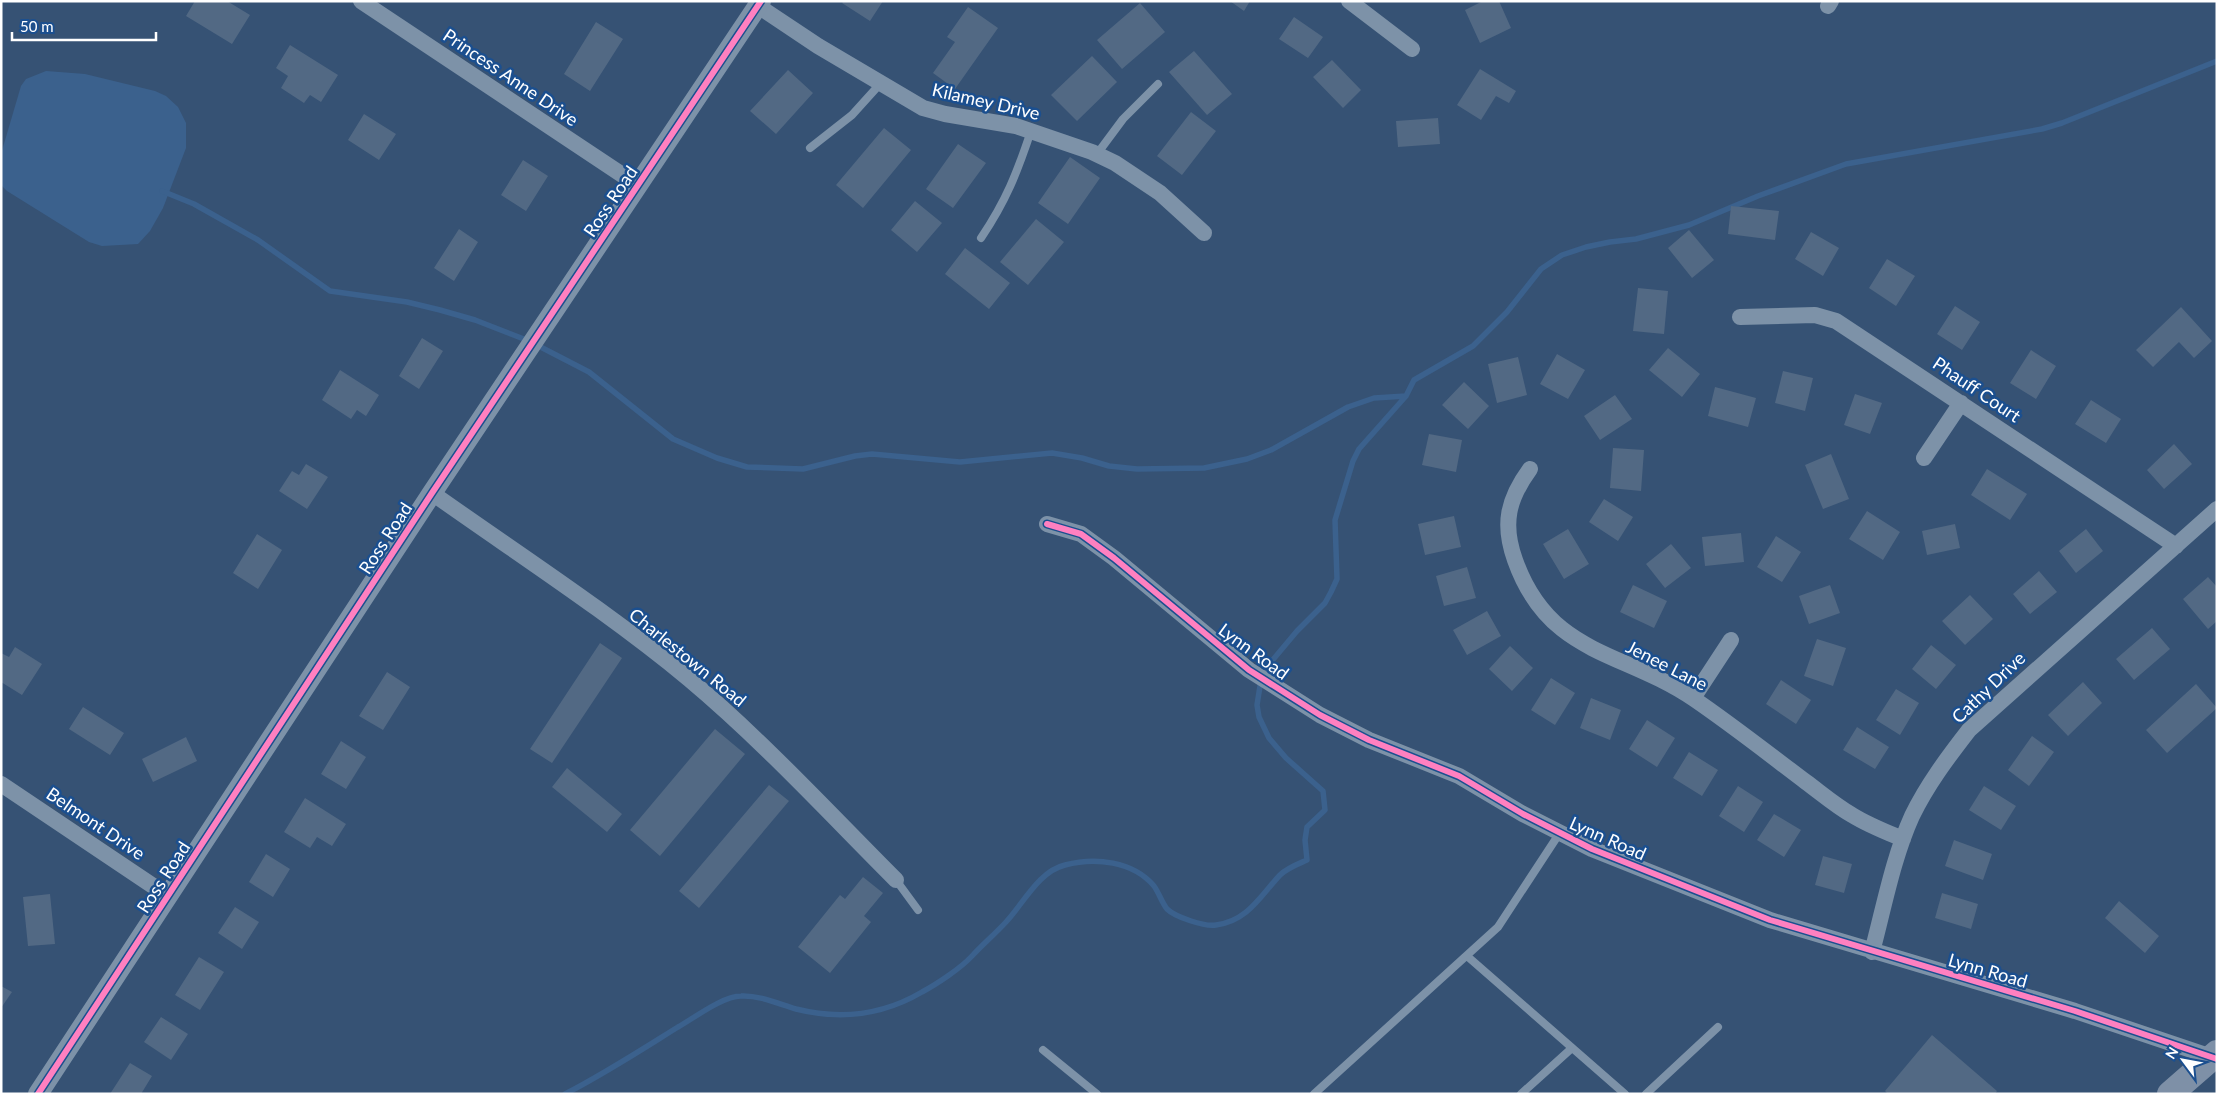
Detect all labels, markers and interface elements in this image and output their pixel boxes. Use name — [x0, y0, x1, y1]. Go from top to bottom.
scale bar — [12, 10, 156, 42]
text: 50 m — [20, 17, 54, 35]
street label: Princess Anne Drive — [439, 24, 583, 130]
street label: Kilamey Drive — [930, 78, 1042, 124]
street label: Ross Road — [578, 161, 642, 241]
street label: Phauff Court — [1929, 352, 2026, 427]
street label: Ross Road — [354, 498, 416, 578]
street label: Charlestown Road — [625, 603, 751, 711]
street label: Lynn Road — [1215, 618, 1293, 684]
street label: Jenee Lane — [1623, 635, 1711, 695]
street label: Cathy Drive — [1947, 647, 2029, 727]
street label: Belmont Drive — [43, 782, 149, 864]
street label: Lynn Road — [1566, 811, 1650, 865]
street label: Ross Road — [132, 837, 194, 917]
street label: Lynn Road — [1946, 948, 2030, 992]
north arrow — [2158, 1035, 2208, 1085]
text: N — [2161, 1044, 2182, 1062]

